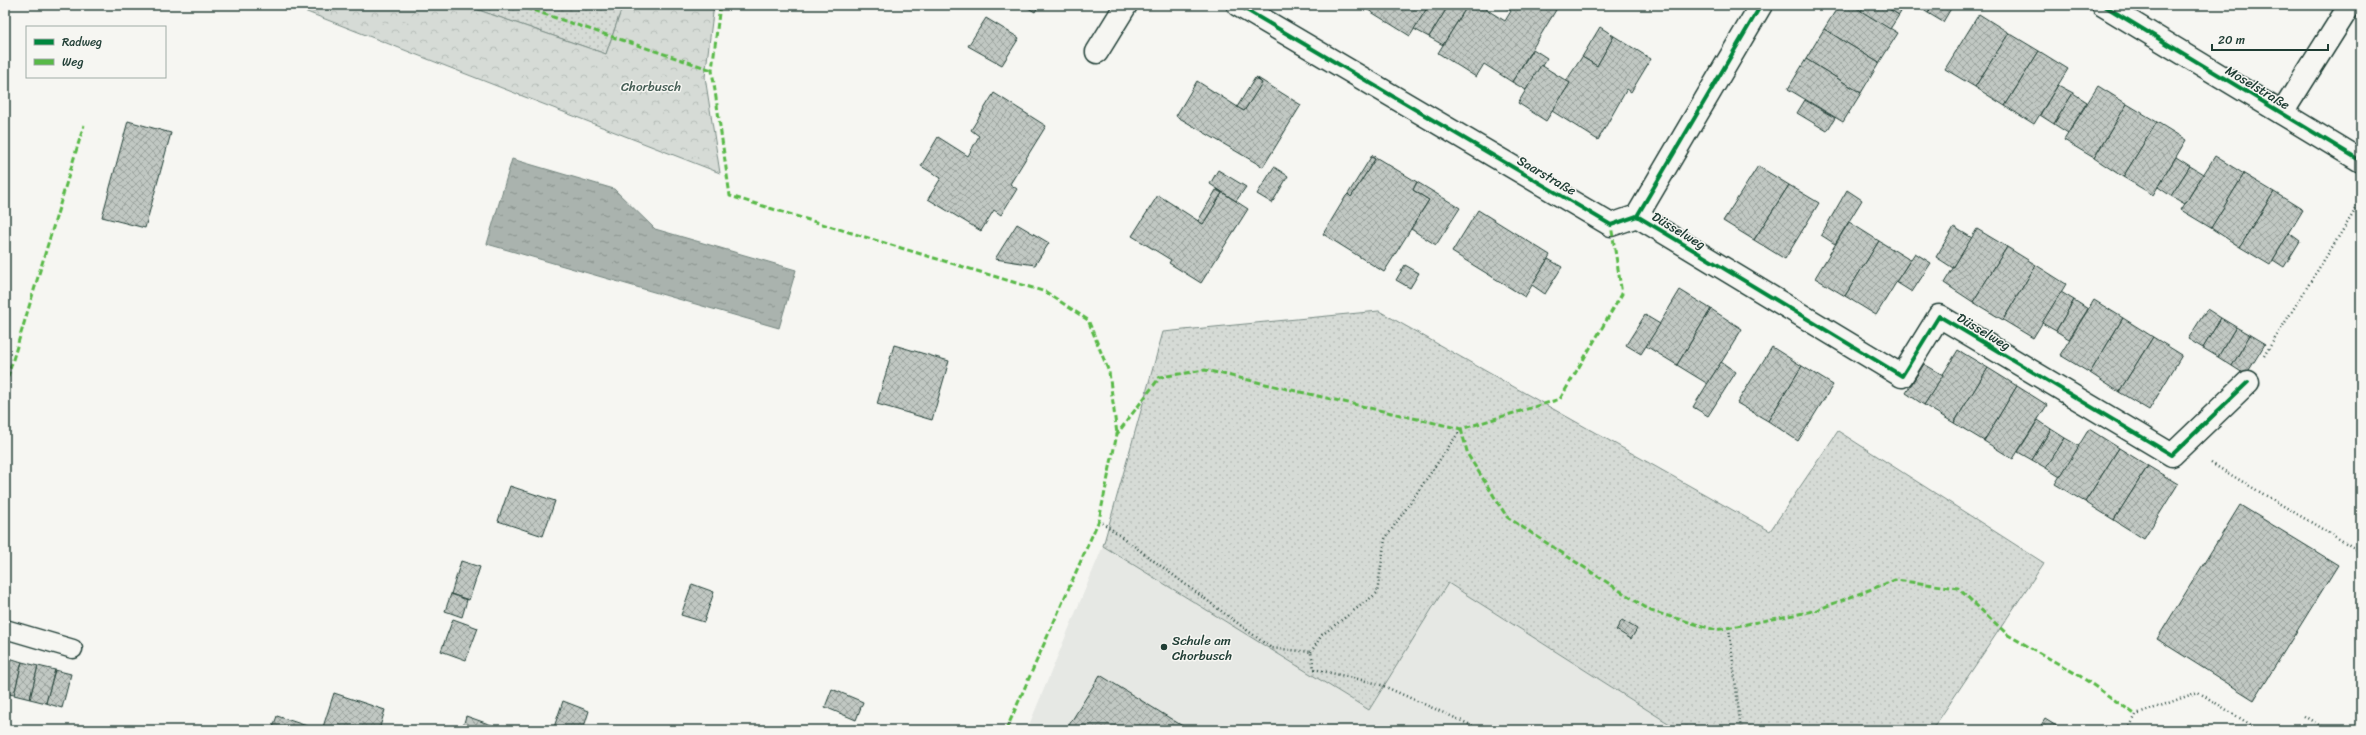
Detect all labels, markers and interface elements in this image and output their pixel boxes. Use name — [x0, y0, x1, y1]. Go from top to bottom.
legend — [26, 26, 166, 78]
scale bar — [2212, 26, 2328, 52]
text: 20 m — [2218, 29, 2245, 51]
text: Radweg — [62, 31, 102, 53]
text: Weg — [62, 51, 83, 73]
street label: Moselstraße — [2221, 59, 2295, 116]
park label: Chorbusch — [621, 75, 681, 98]
street label: Saarstraße — [1513, 149, 1581, 202]
street label: Düsselweg — [1647, 205, 1710, 256]
street label: Düsselweg — [1952, 306, 2015, 357]
place label: Schule am Chorbusch — [1172, 629, 1232, 667]
marker: Schule am Chorbusch — [1159, 642, 1169, 652]

